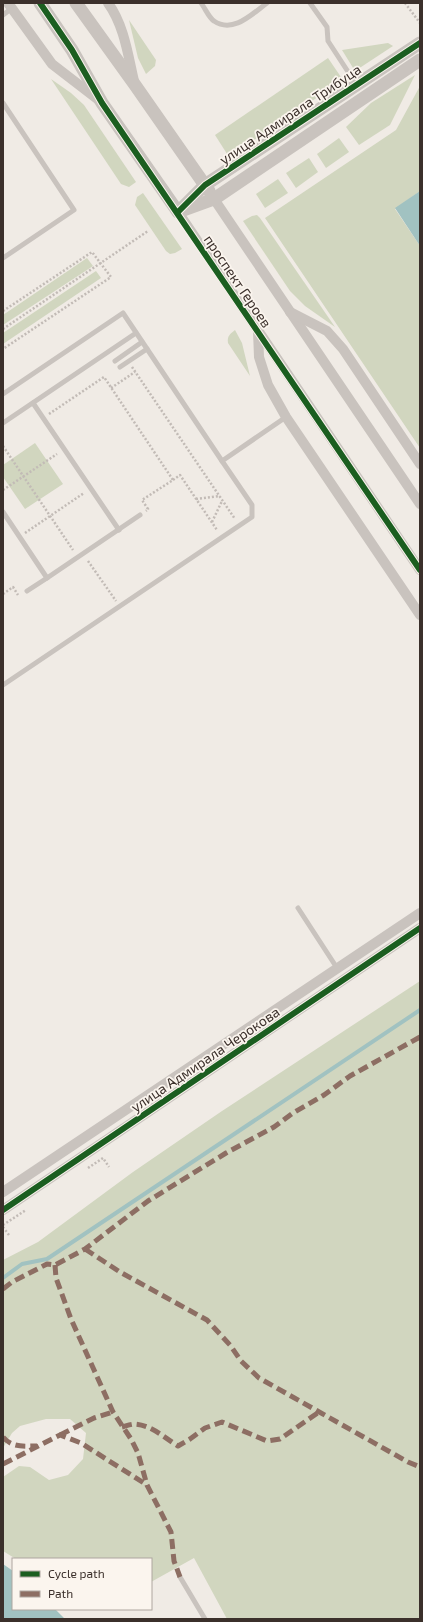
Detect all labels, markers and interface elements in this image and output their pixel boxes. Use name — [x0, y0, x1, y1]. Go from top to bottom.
street label: улица Адмирала Трибуца — [216, 60, 364, 168]
street label: проспект Героев — [201, 231, 275, 331]
street label: улица Адмирала Черокова — [127, 1003, 283, 1115]
legend — [12, 1558, 152, 1610]
text: Cycle path — [48, 1566, 105, 1580]
text: Path — [48, 1586, 73, 1600]

